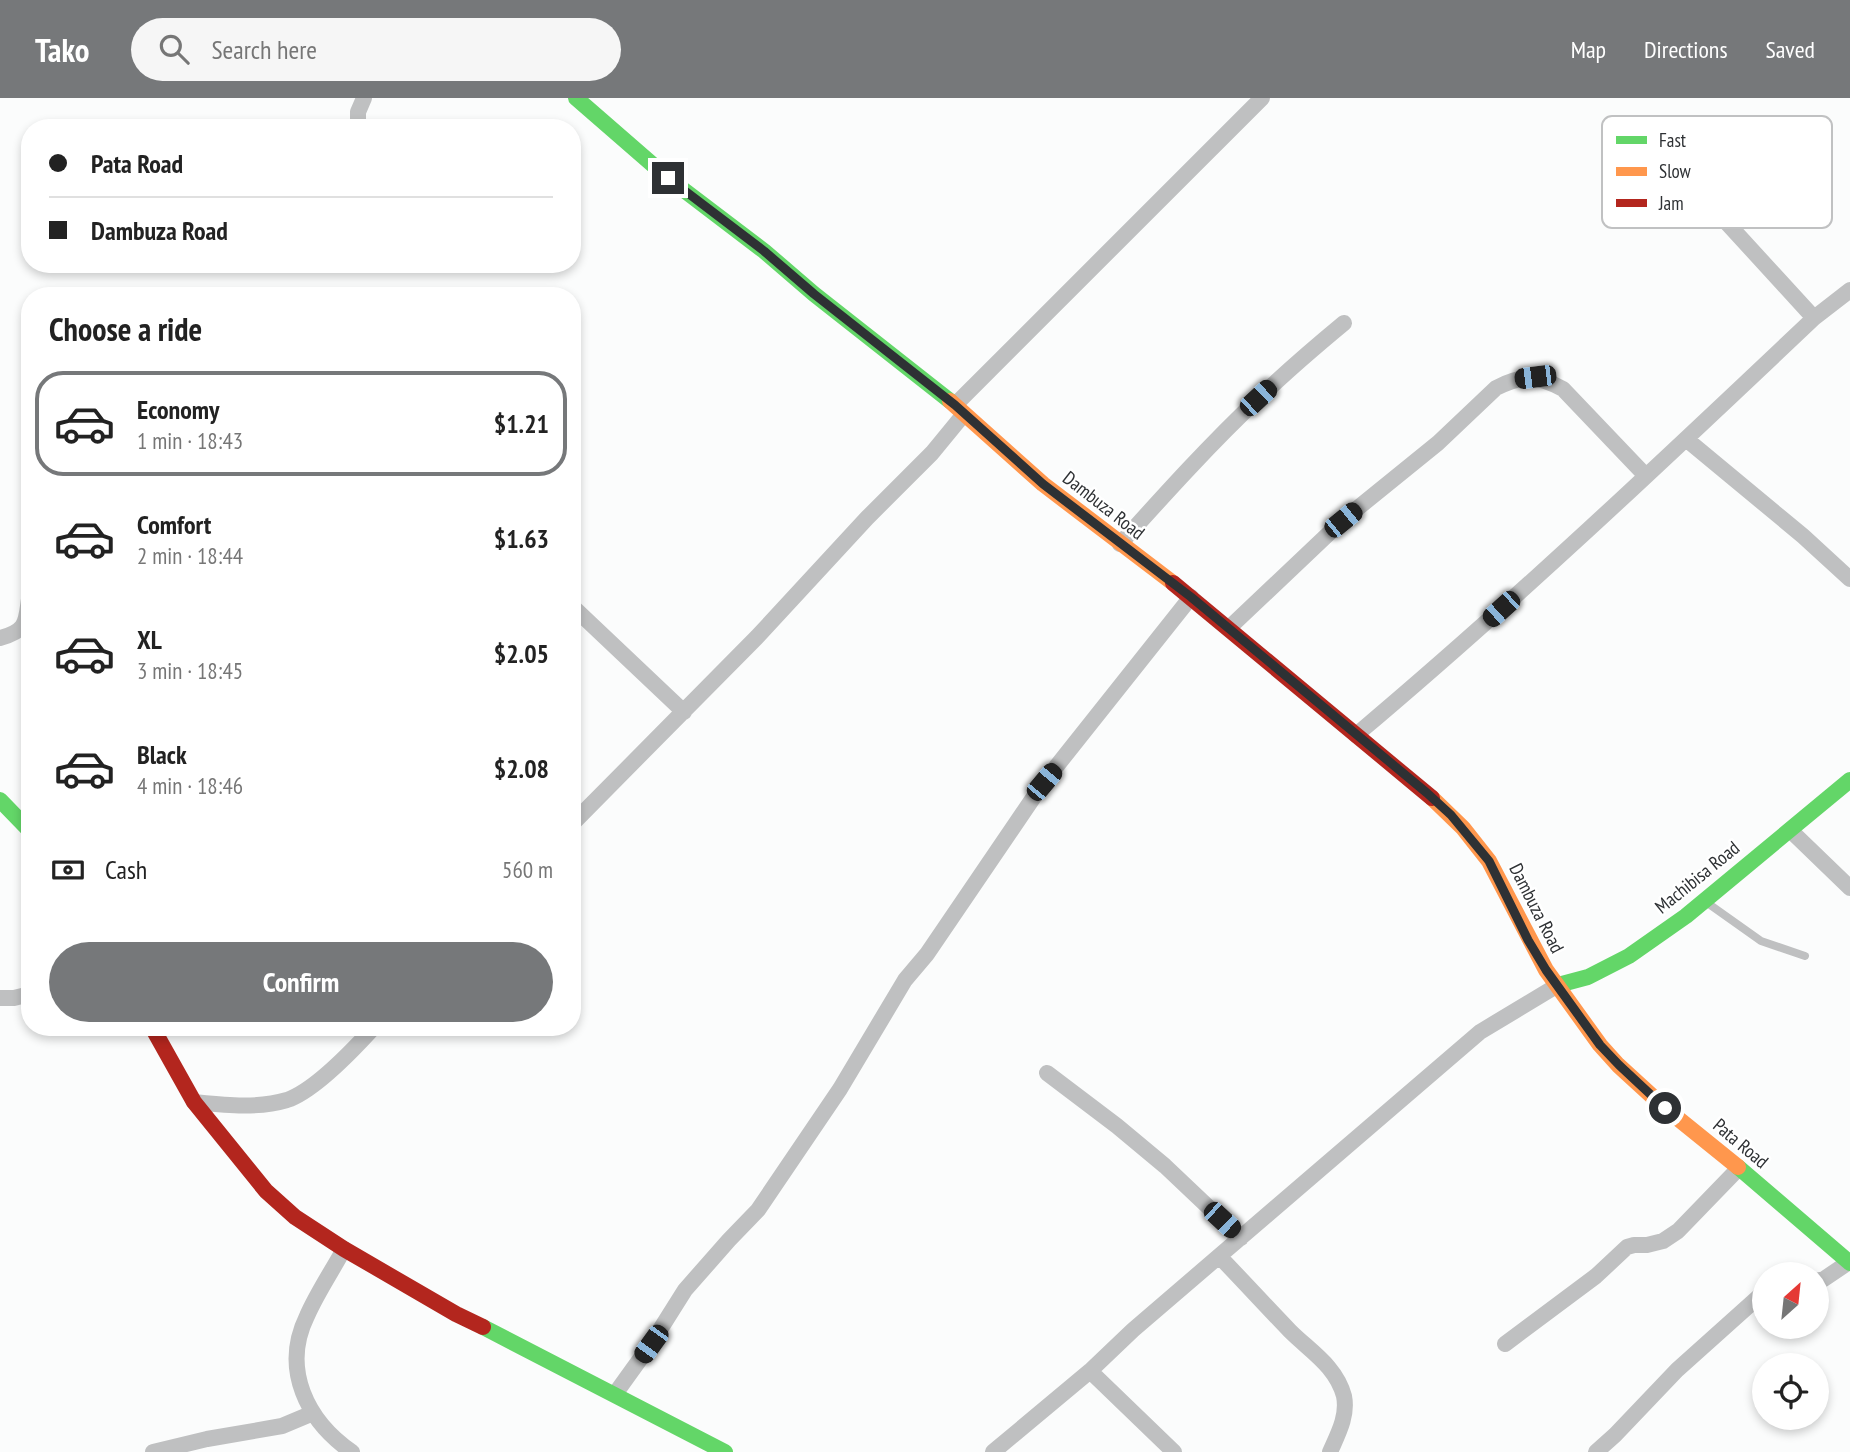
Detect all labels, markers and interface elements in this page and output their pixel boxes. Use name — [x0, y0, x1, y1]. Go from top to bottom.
search box — [131, 18, 621, 81]
text: Tako — [35, 28, 89, 71]
icon: search — [155, 30, 193, 68]
text: Search here — [211, 33, 317, 66]
text: Map — [1571, 34, 1606, 65]
text: Directions — [1644, 34, 1728, 65]
text: Saved — [1766, 34, 1815, 65]
legend — [1602, 116, 1832, 228]
text: Fast — [1659, 128, 1687, 152]
text: Pata Road — [91, 147, 183, 180]
text: Slow — [1659, 159, 1692, 183]
route end — [652, 162, 684, 194]
text: Jam — [1658, 191, 1684, 215]
text: Dambuza Road — [91, 214, 228, 247]
text: Choose a ride — [49, 308, 202, 350]
car — [1513, 364, 1558, 390]
car — [1236, 376, 1281, 420]
icon: car — [53, 392, 116, 455]
text: Economy — [137, 393, 219, 426]
text: $1.21 — [494, 407, 549, 440]
text: 1 min · 18:43 — [137, 426, 243, 455]
street label: Dambuza Road — [1058, 466, 1150, 544]
car — [1321, 499, 1366, 541]
icon: car — [53, 507, 116, 570]
text: Comfort — [137, 508, 211, 541]
text: $1.63 — [494, 522, 549, 555]
text: 2 min · 18:44 — [137, 541, 243, 570]
car — [1479, 587, 1524, 631]
icon: car — [53, 622, 116, 685]
text: XL — [137, 623, 162, 656]
text: $2.05 — [494, 637, 549, 670]
text: 3 min · 18:45 — [137, 656, 243, 685]
icon: car — [53, 737, 116, 800]
text: Black — [137, 738, 187, 771]
text: $2.08 — [494, 752, 549, 785]
car — [1023, 759, 1066, 805]
text: 4 min · 18:46 — [137, 771, 243, 800]
street label: Machibisa Road — [1650, 836, 1744, 918]
icon: cash — [49, 851, 87, 889]
text: Cash — [105, 853, 147, 886]
text: 560 m — [502, 855, 553, 884]
street label: Dambuza Road — [1504, 859, 1570, 957]
button: Confirm — [49, 942, 553, 1022]
route start — [1649, 1092, 1681, 1124]
street label: Pata Road — [1708, 1113, 1774, 1173]
car — [1200, 1198, 1245, 1242]
north arrow — [1752, 1262, 1829, 1339]
map controls — [1752, 1262, 1829, 1430]
car — [631, 1321, 672, 1367]
button: locate — [1752, 1353, 1829, 1430]

